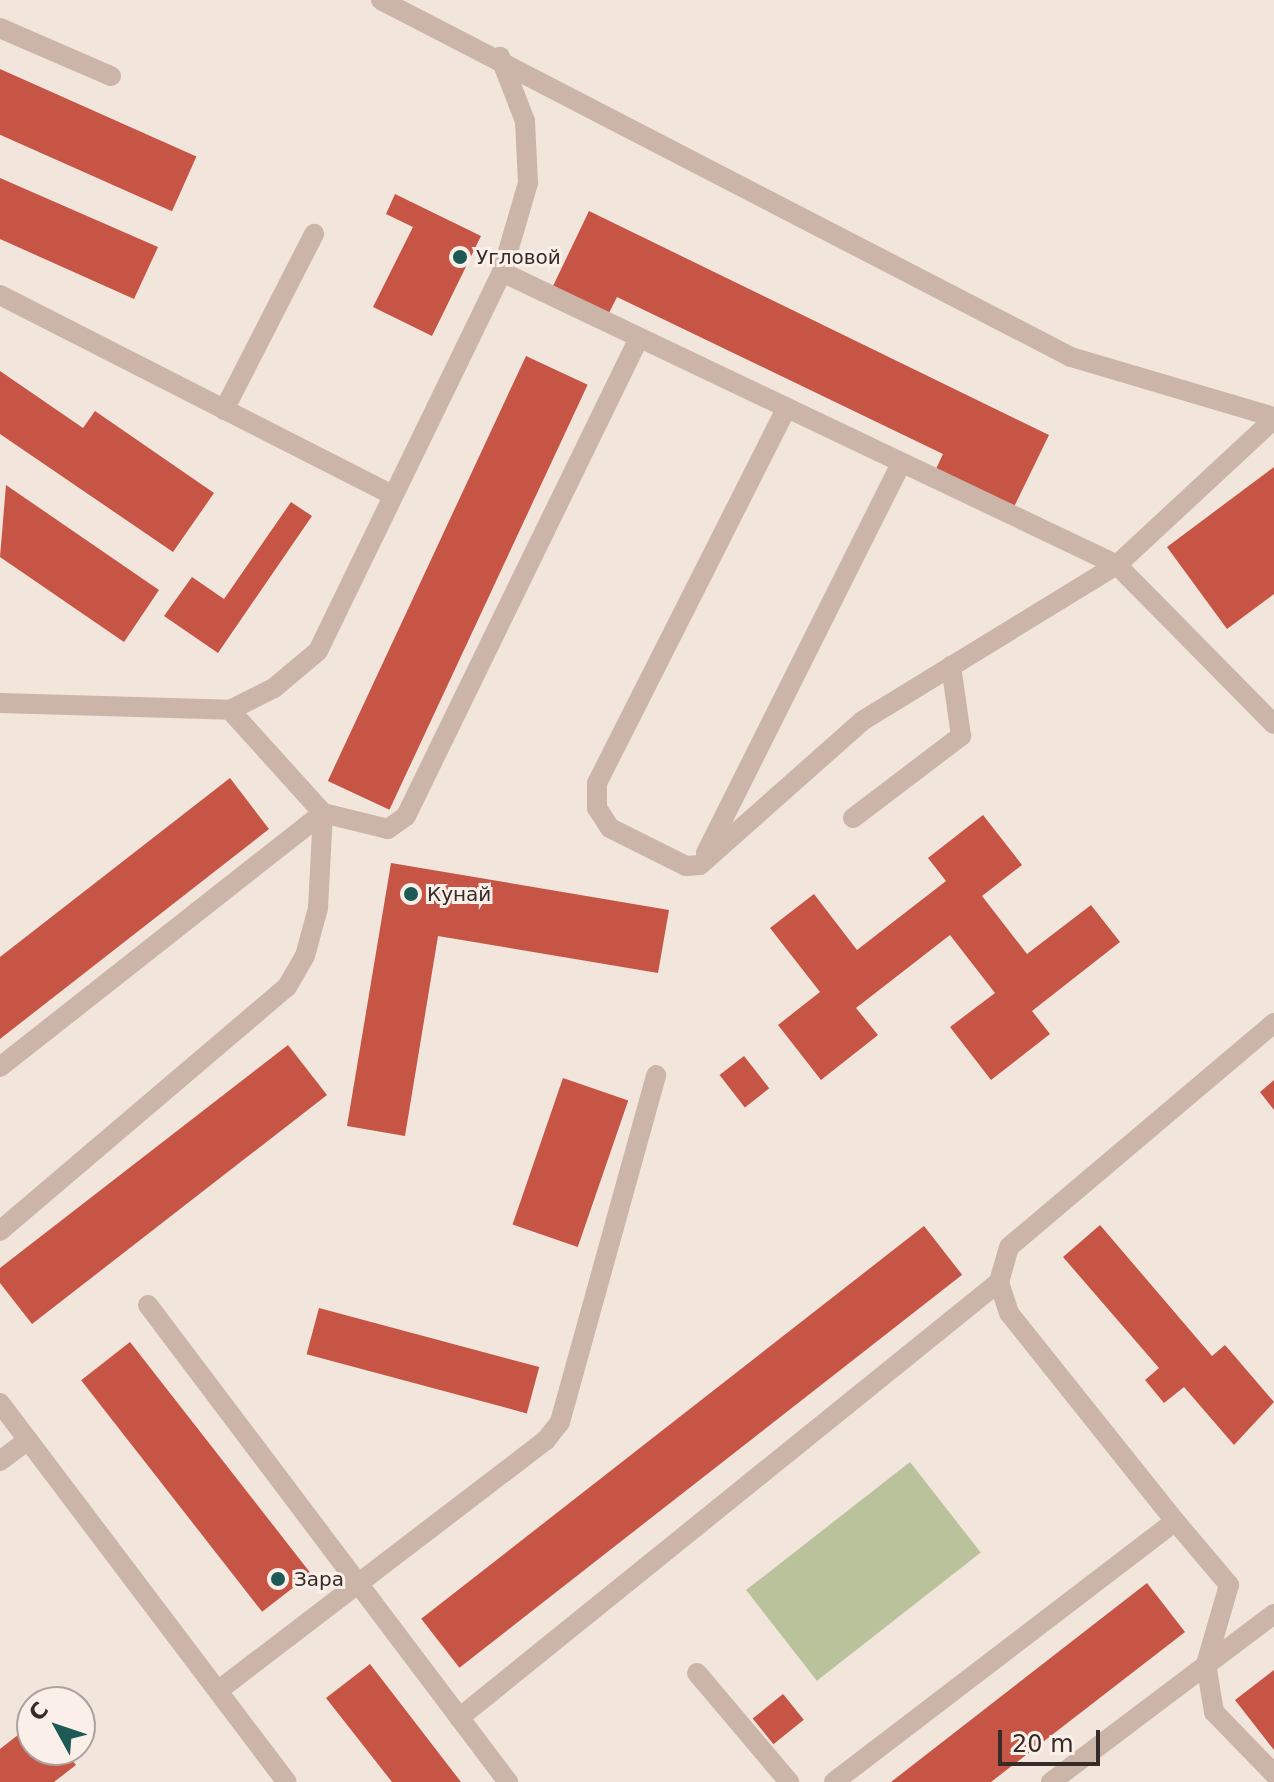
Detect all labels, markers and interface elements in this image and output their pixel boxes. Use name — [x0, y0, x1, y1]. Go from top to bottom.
place label: Угловой — [476, 245, 561, 269]
marker: Угловой — [451, 248, 469, 266]
place label: Кунай — [427, 882, 491, 906]
marker: Кунай — [402, 885, 420, 903]
place label: Зара — [294, 1567, 344, 1591]
marker: Зара — [269, 1570, 287, 1588]
north arrow — [16, 1686, 96, 1766]
text: С — [24, 1697, 54, 1726]
scale bar — [1002, 1714, 1104, 1764]
text: 20 m — [1012, 1730, 1074, 1758]

